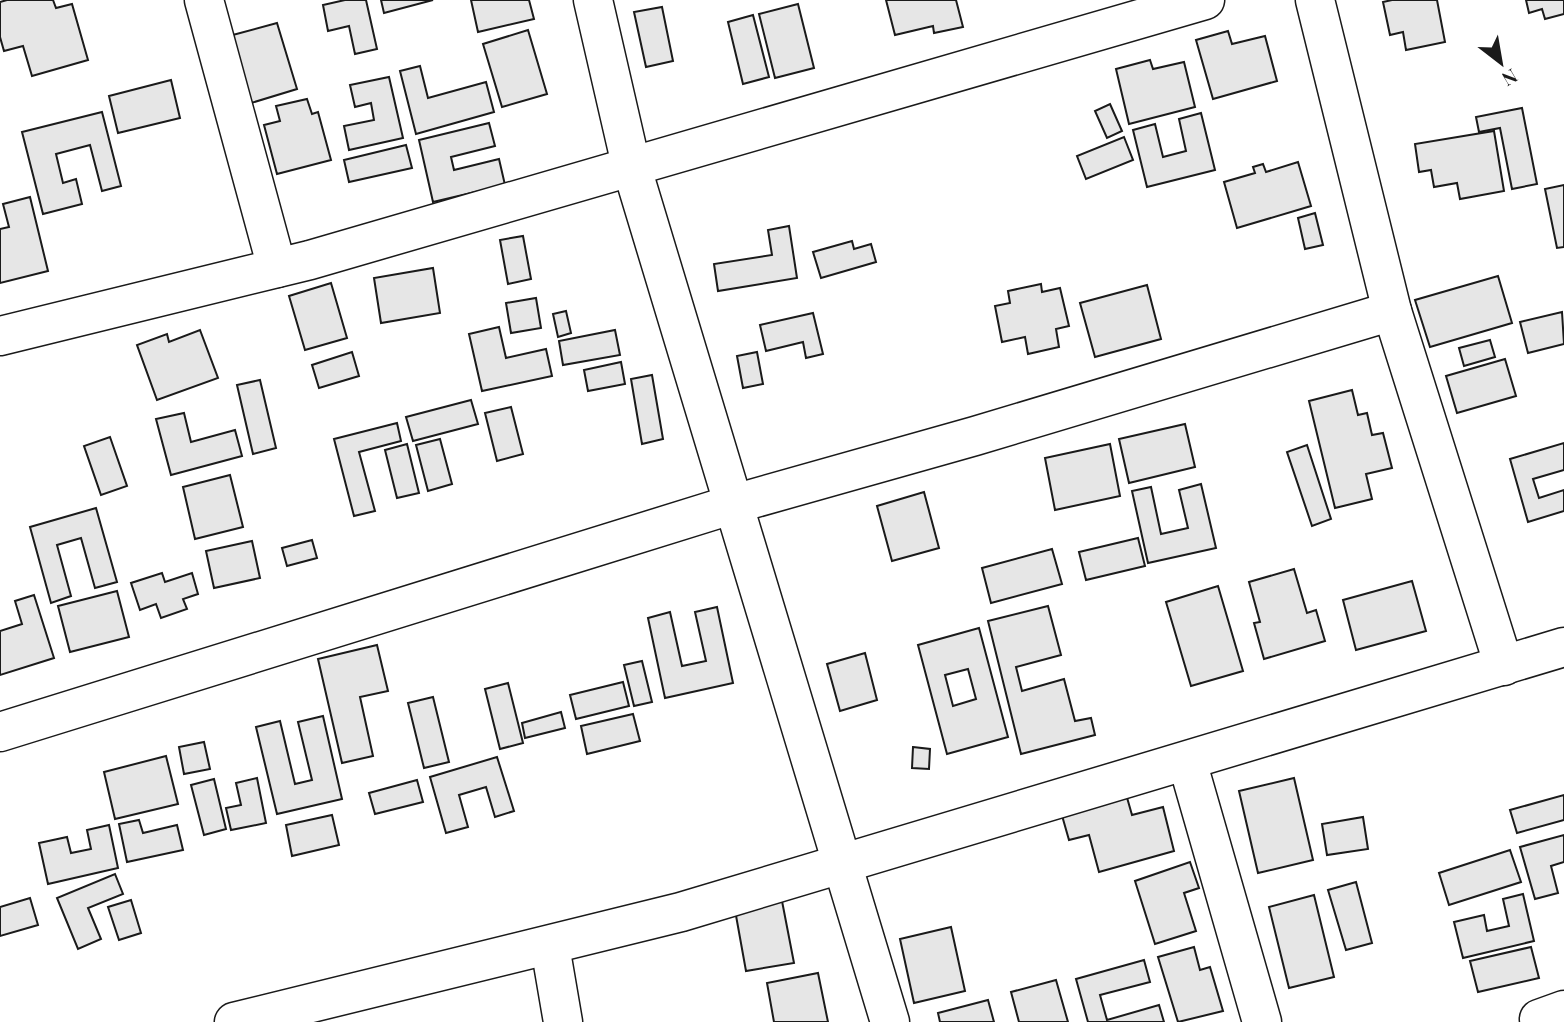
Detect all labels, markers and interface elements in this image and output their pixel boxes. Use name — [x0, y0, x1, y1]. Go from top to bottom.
north arrow — [1466, 28, 1536, 98]
text: N — [1497, 64, 1523, 93]

